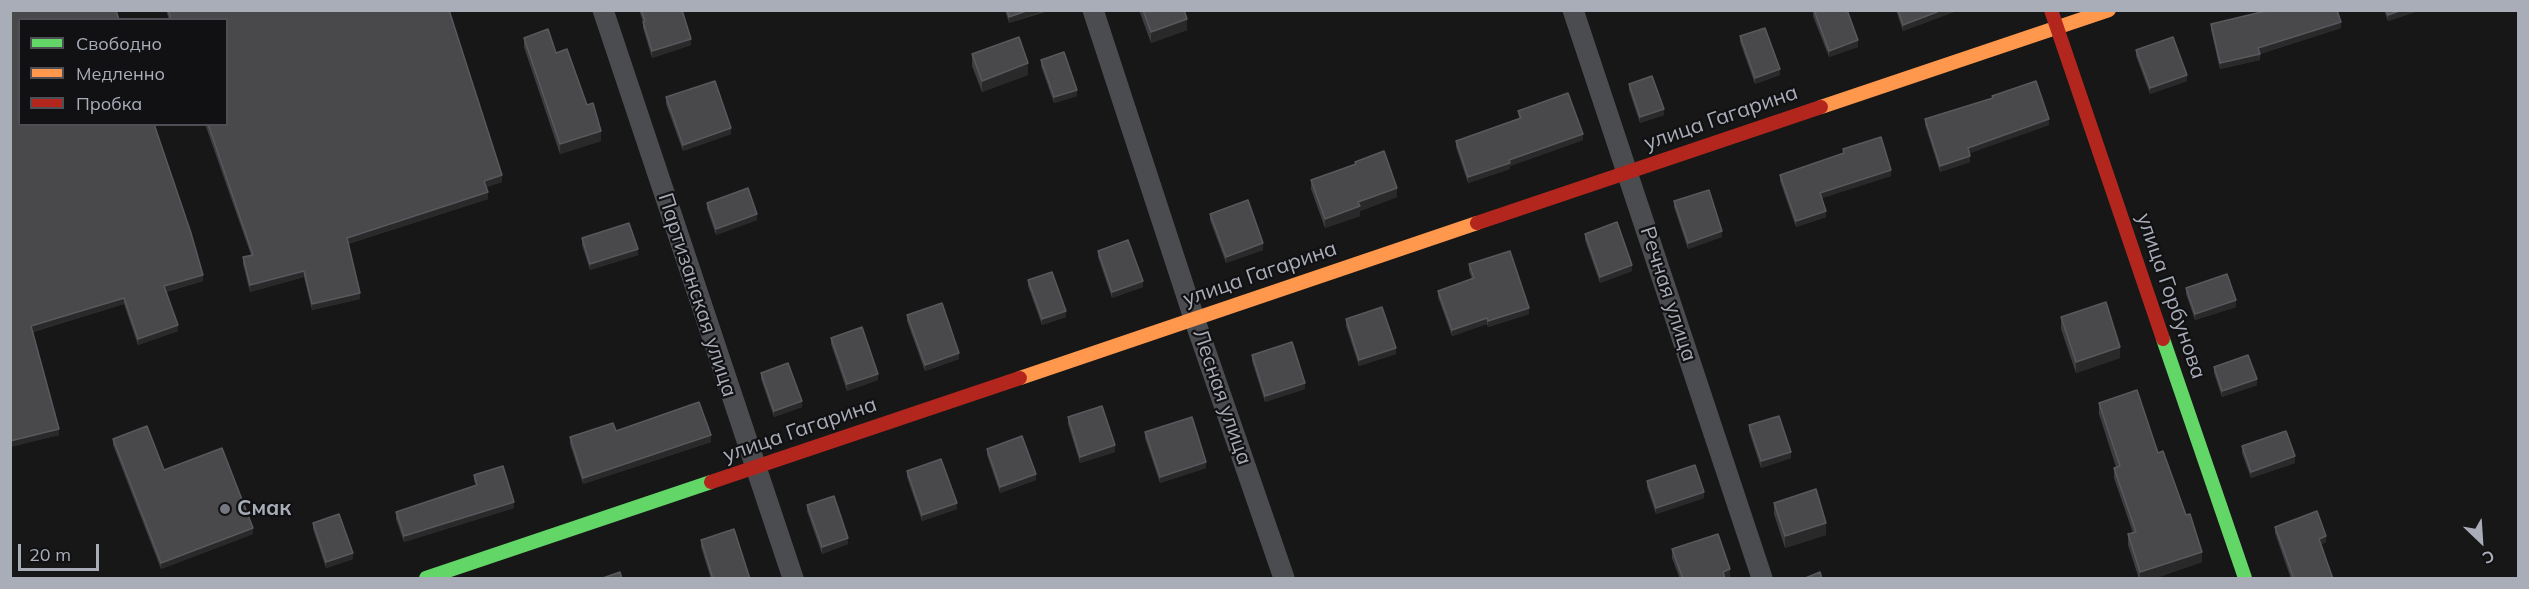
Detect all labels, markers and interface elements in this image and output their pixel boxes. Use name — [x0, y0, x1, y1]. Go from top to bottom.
legend — [18, 18, 228, 126]
text: Свободно — [76, 32, 162, 55]
text: Медленно — [76, 62, 165, 85]
street label: улица Гагарина — [1641, 80, 1801, 156]
text: Пробка — [76, 92, 142, 115]
street label: Партизанская улица — [652, 190, 742, 400]
street label: улица Горбунова — [2131, 210, 2211, 382]
street label: Речная улица — [1634, 223, 1702, 365]
street label: улица Гагарина — [1180, 236, 1340, 312]
street label: Лесная улица — [1187, 326, 1257, 468]
street label: улица Гагарина — [720, 392, 880, 468]
place label: Смак — [237, 496, 291, 522]
marker: Смак — [218, 502, 232, 516]
north arrow — [2451, 511, 2511, 571]
scale bar — [21, 532, 102, 570]
text: 20 m — [29, 543, 71, 566]
text: С — [2479, 546, 2498, 569]

